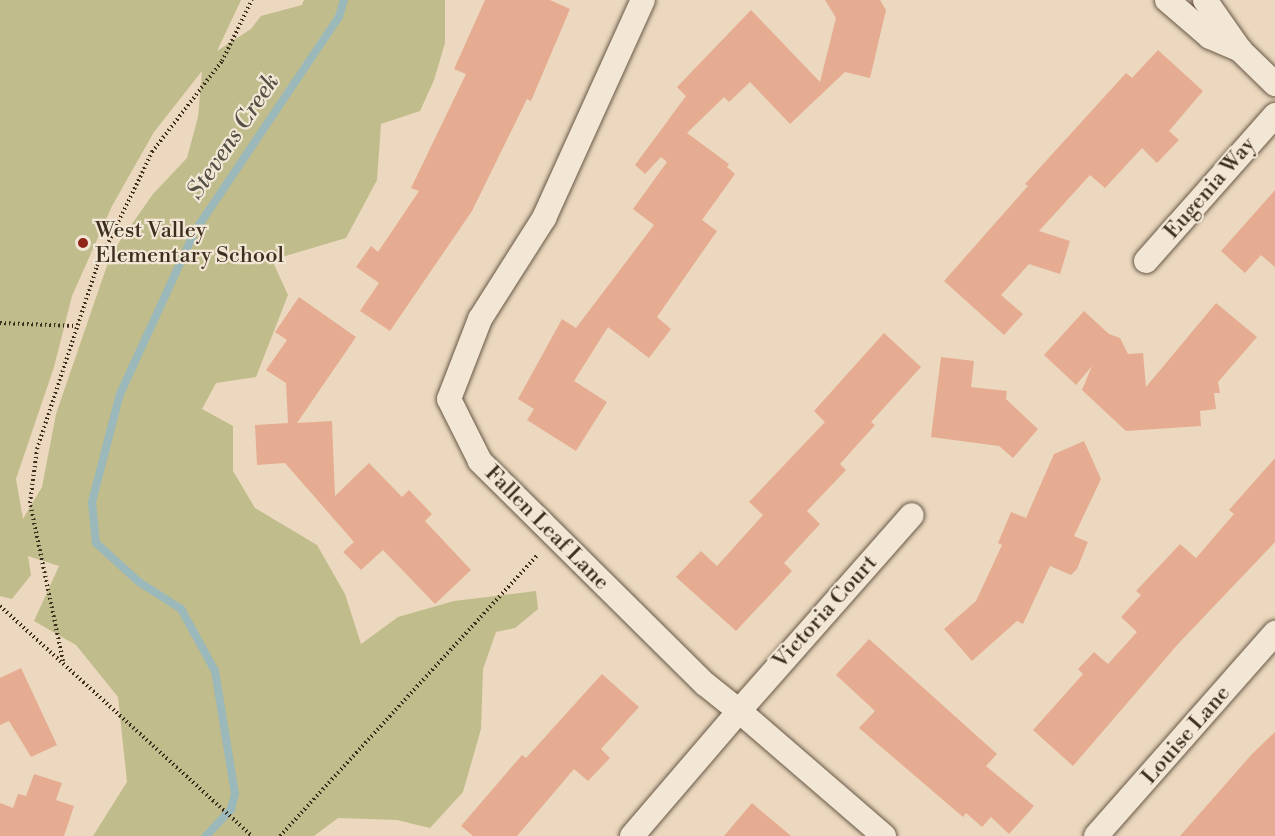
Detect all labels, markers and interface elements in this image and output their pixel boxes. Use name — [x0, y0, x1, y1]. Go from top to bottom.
water label: Stevens Creek — [182, 69, 286, 205]
street label: Eugenia Way — [1159, 132, 1261, 244]
place label: West Valley Elementary School — [95, 217, 284, 268]
marker: West Valley Elementary School — [76, 236, 90, 250]
street label: Fallen Leaf Lane — [479, 460, 615, 596]
street label: Victoria Court — [767, 550, 883, 674]
street label: Louise Lane — [1136, 680, 1236, 790]

